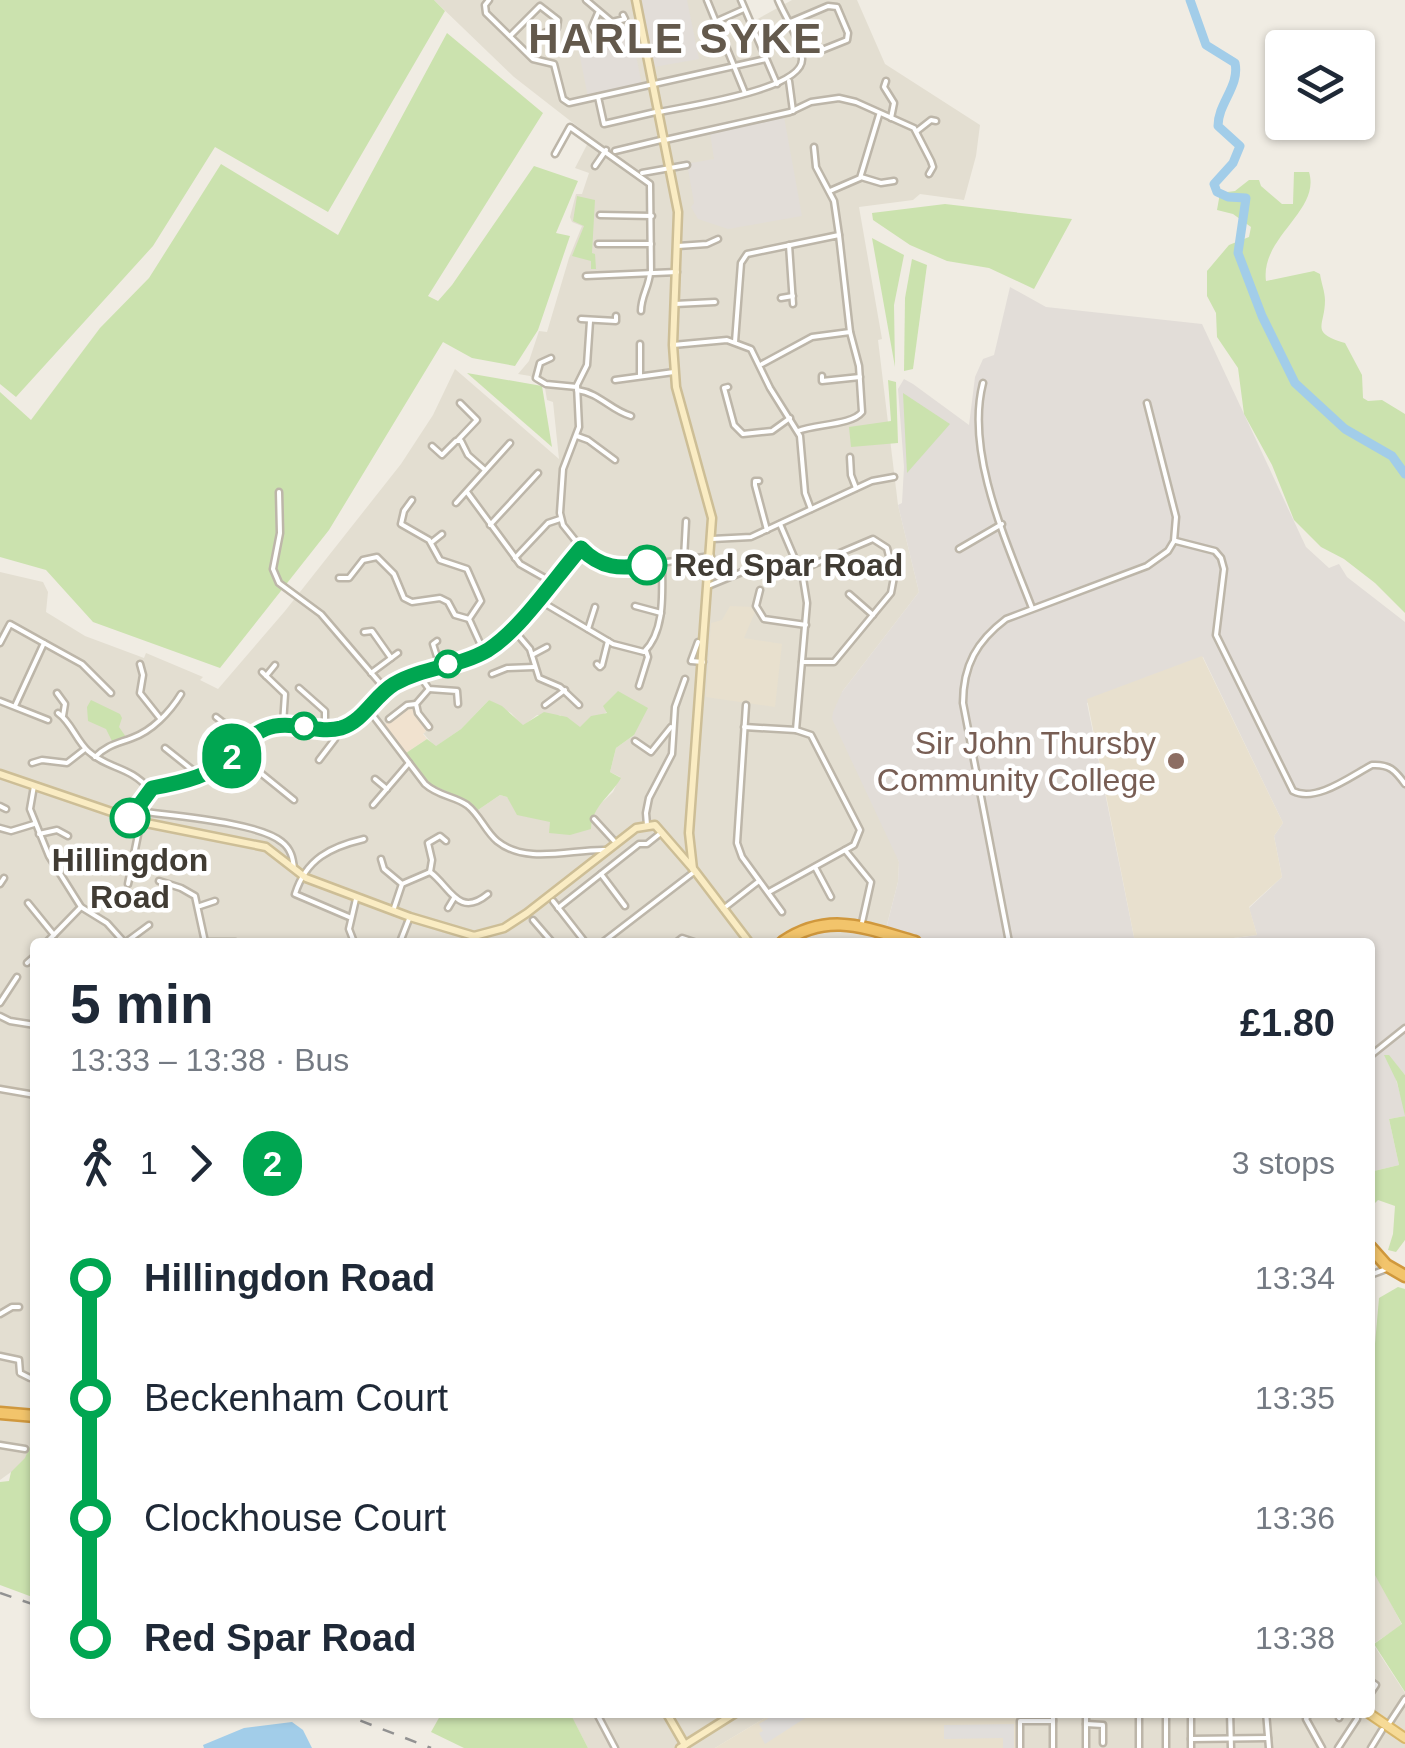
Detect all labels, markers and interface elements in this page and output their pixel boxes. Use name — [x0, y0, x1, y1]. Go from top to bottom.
district label: HARLE SYKE — [528, 15, 824, 62]
map controls — [1265, 30, 1375, 140]
button: layers — [1265, 30, 1375, 140]
marker: Red Spar Road — [628, 546, 666, 584]
place label: Red Spar Road — [674, 547, 903, 583]
unlabelled marker — [435, 651, 461, 677]
unlabelled marker — [291, 713, 317, 739]
line badge: 2 — [200, 724, 264, 788]
place label: Sir John Thursby Community College — [877, 725, 1156, 798]
text: 2 — [222, 737, 242, 776]
marker: Sir John Thursby Community College — [1165, 750, 1187, 772]
marker: Hillingdon Road — [111, 799, 149, 837]
place label: Hillingdon Road — [52, 842, 208, 915]
text: 5 min — [70, 973, 214, 1035]
text: £1.80 — [1240, 1002, 1335, 1044]
text: 13:33 – 13:38 · Bus — [70, 1042, 349, 1078]
icon: walk — [70, 1136, 125, 1191]
icon: forward — [173, 1136, 228, 1191]
text: 2 — [263, 1144, 282, 1183]
text: 1 — [140, 1145, 158, 1181]
text: 3 stops — [1232, 1145, 1335, 1181]
text: Hillingdon Road — [144, 1257, 435, 1299]
text: 13:34 — [1255, 1260, 1335, 1296]
text: Beckenham Court — [144, 1377, 448, 1419]
text: 13:35 — [1255, 1380, 1335, 1416]
text: Clockhouse Court — [144, 1497, 446, 1539]
text: 13:36 — [1255, 1500, 1335, 1536]
text: Red Spar Road — [144, 1617, 416, 1659]
text: 13:38 — [1255, 1620, 1335, 1656]

